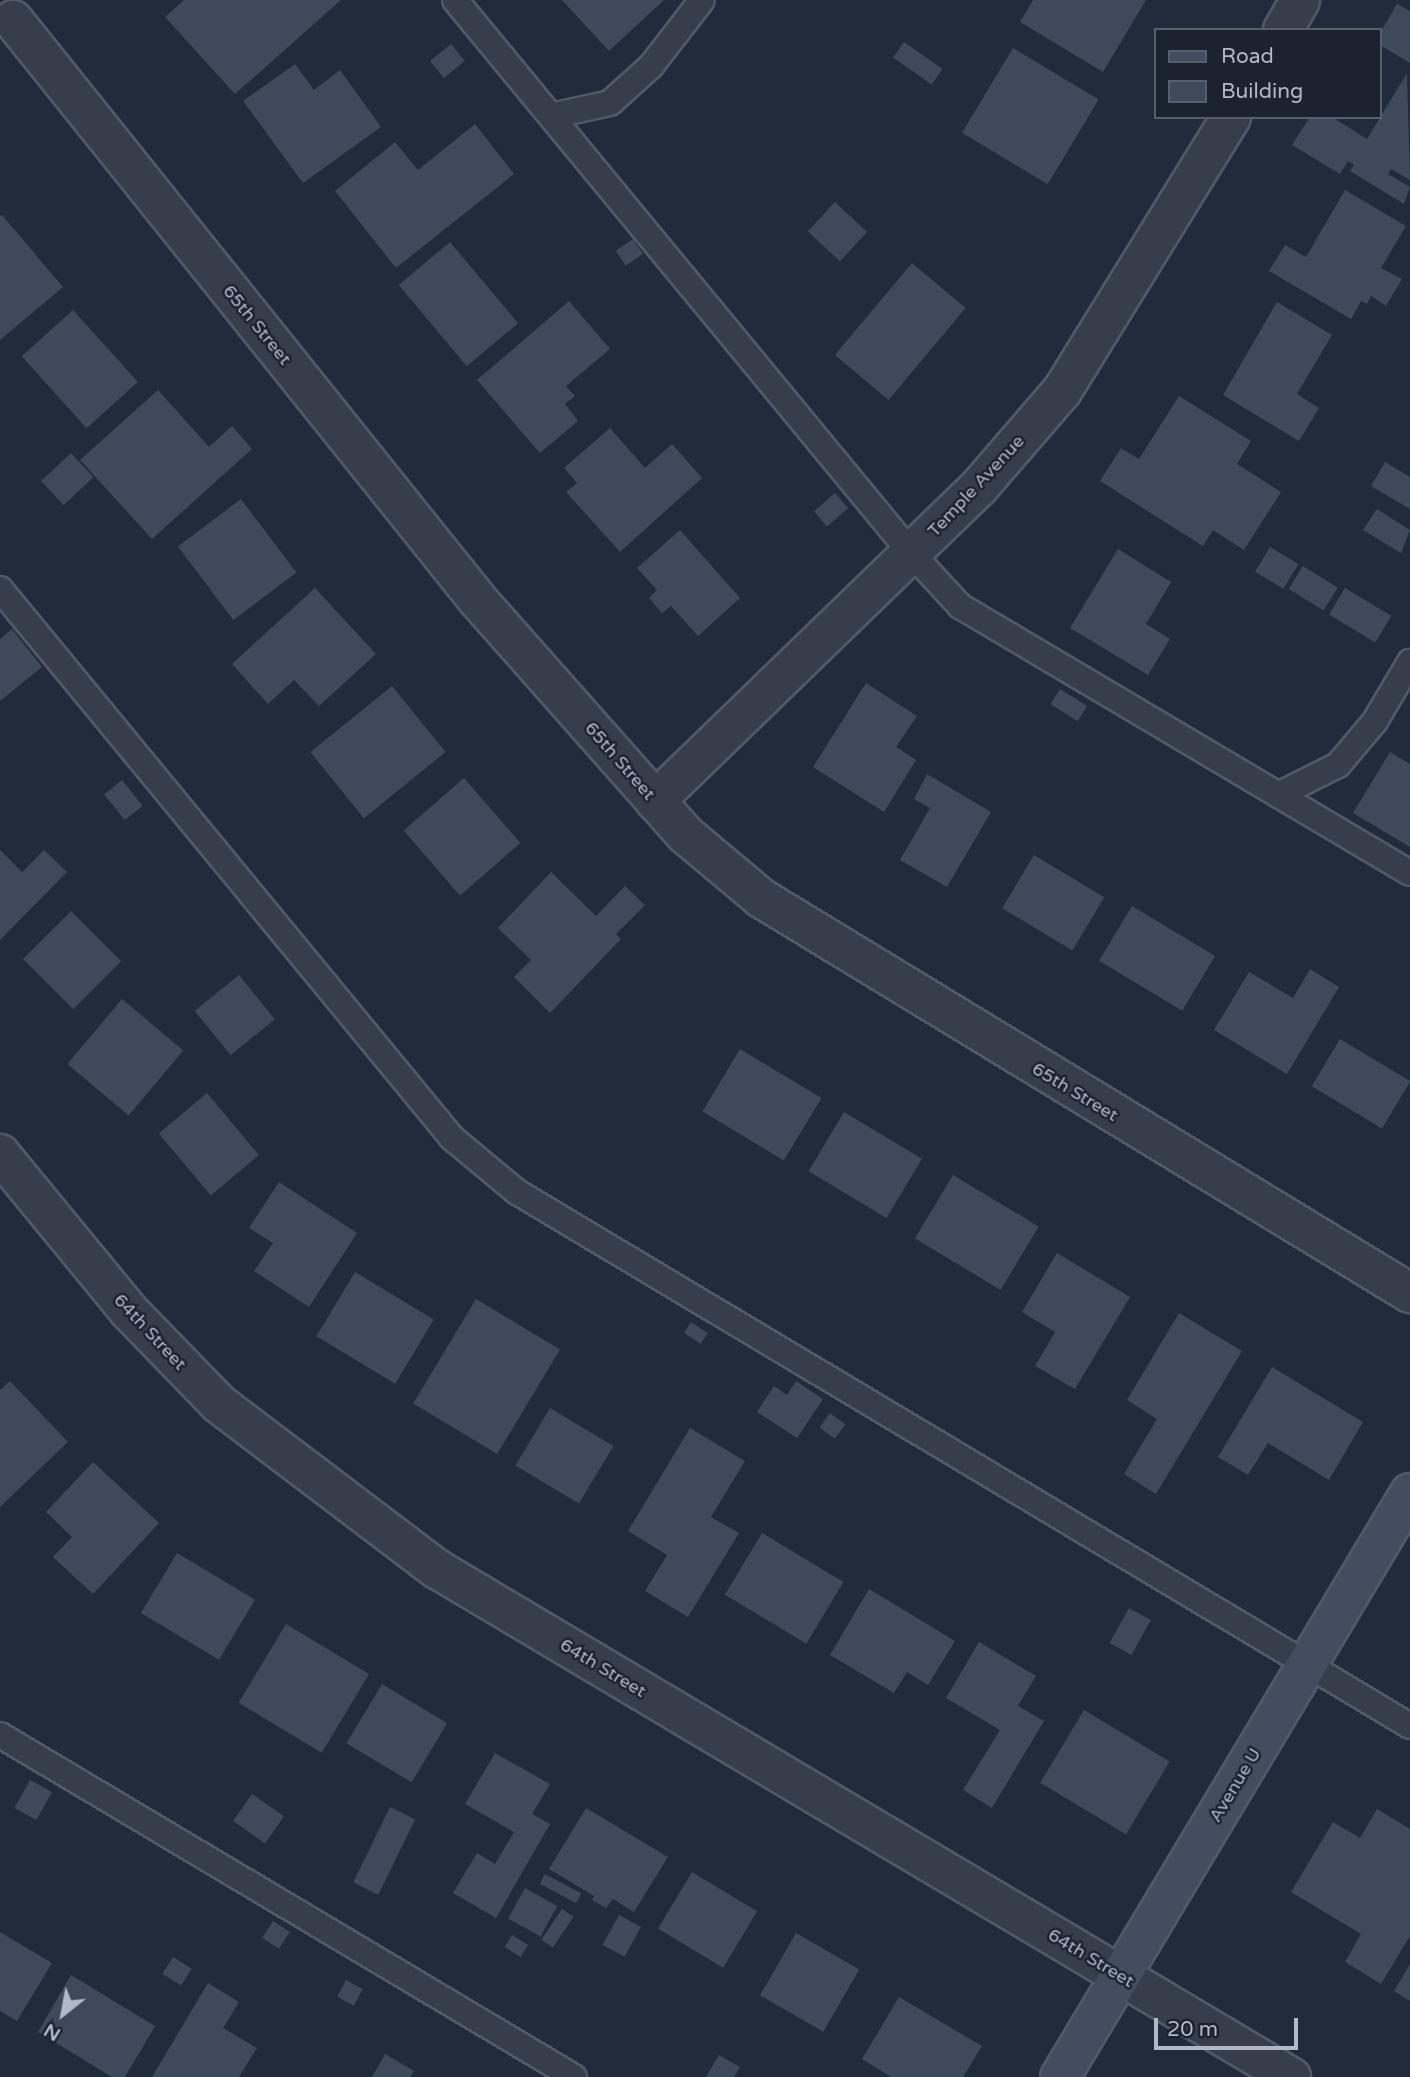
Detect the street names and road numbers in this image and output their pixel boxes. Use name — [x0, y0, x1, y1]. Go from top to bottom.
street label: 65th Street — [218, 281, 296, 369]
street label: Temple Avenue — [923, 430, 1029, 542]
street label: 65th Street — [580, 717, 660, 805]
street label: 65th Street — [1028, 1058, 1122, 1126]
street label: 64th Street — [109, 1289, 191, 1375]
street label: 64th Street — [556, 1634, 650, 1702]
street label: Avenue U — [1204, 1744, 1266, 1826]
street label: 64th Street — [1044, 1924, 1138, 1992]

